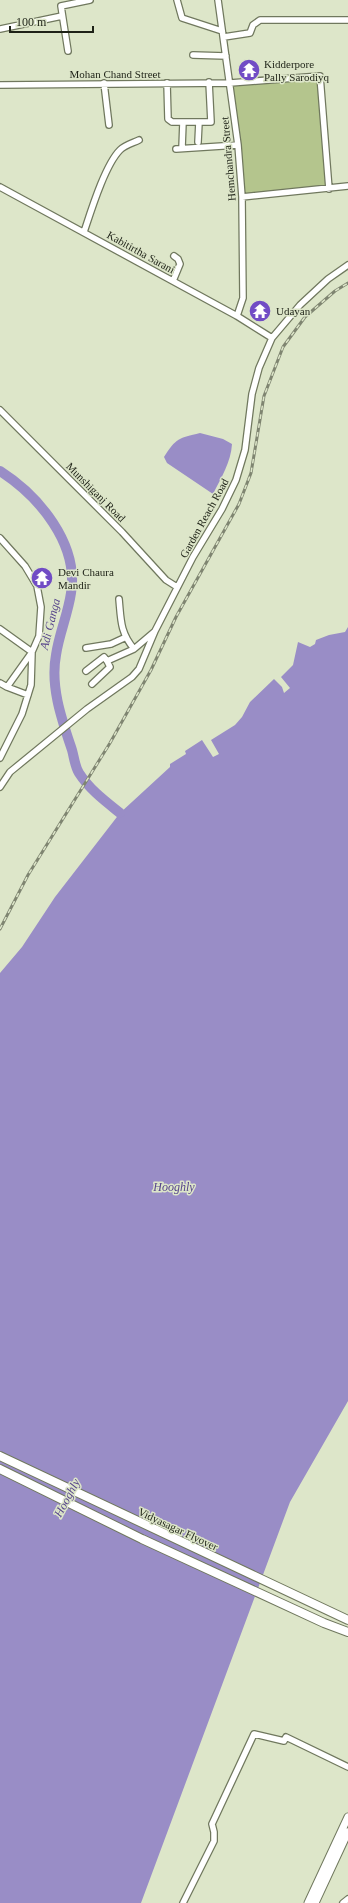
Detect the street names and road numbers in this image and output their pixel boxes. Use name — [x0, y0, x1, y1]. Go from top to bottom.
street label: Mohan Chand Street — [69, 68, 161, 80]
street label: Hemchandra Street — [218, 116, 238, 202]
street label: Kabitirtha Sarani — [105, 228, 177, 276]
street label: Munshiganj Road — [64, 460, 128, 524]
street label: Garden Reach Road — [177, 476, 231, 560]
street label: Vidyasagar Flyover — [136, 1505, 220, 1553]

